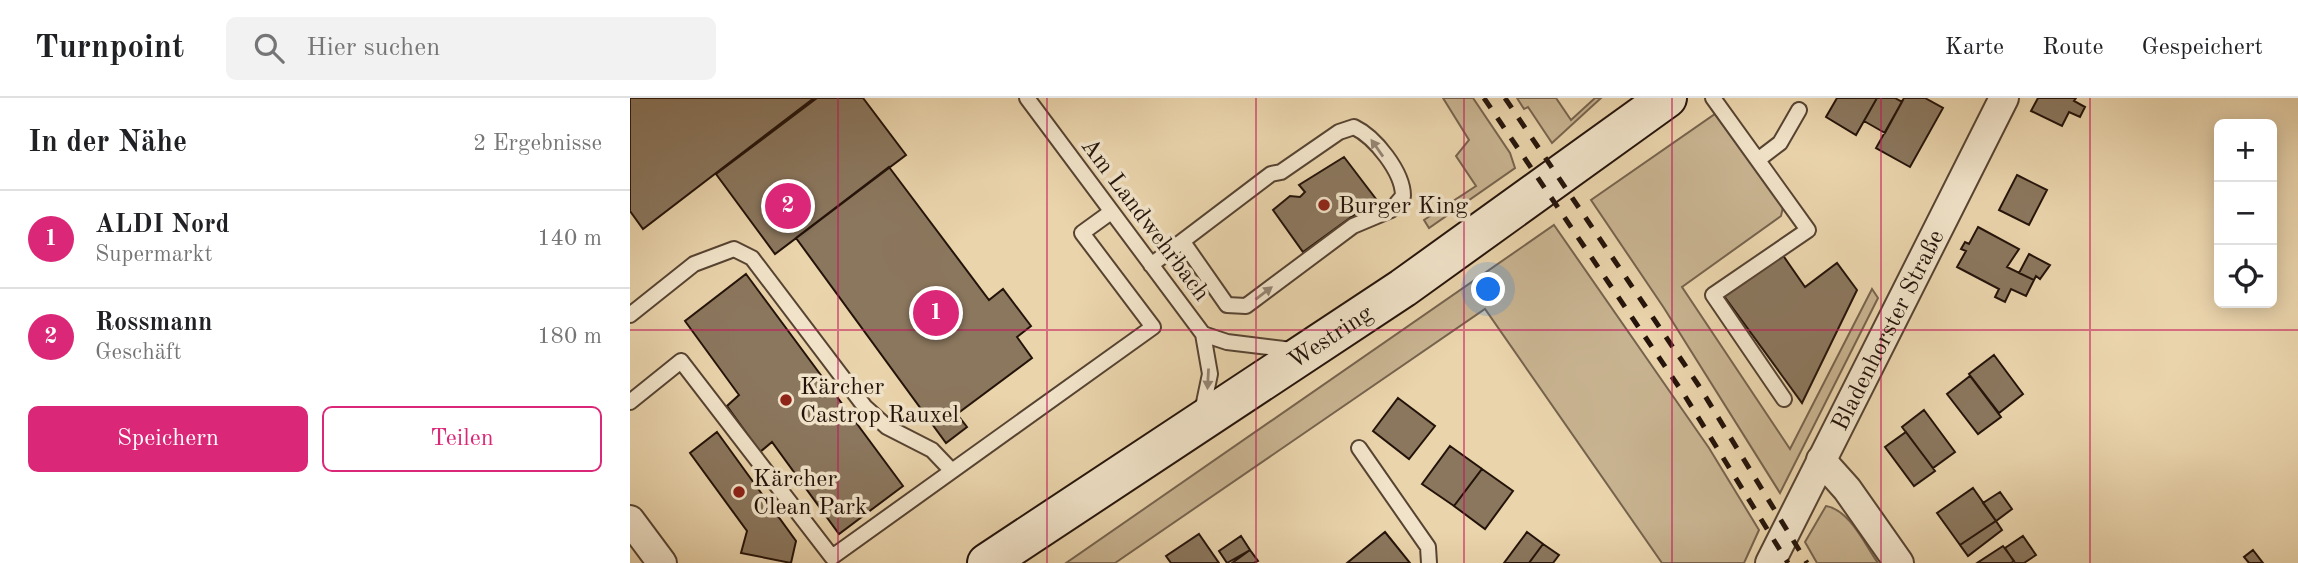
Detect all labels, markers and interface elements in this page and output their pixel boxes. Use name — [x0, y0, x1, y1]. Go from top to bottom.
search box — [226, 17, 716, 80]
icon: search — [250, 29, 288, 67]
text: Turnpoint — [35, 32, 184, 65]
text: Hier suchen — [306, 35, 440, 61]
text: Karte — [1945, 36, 2004, 60]
text: Route — [2042, 36, 2104, 60]
text: Gespeichert — [2142, 36, 2263, 60]
map controls — [2214, 119, 2277, 308]
button: + — [2214, 119, 2277, 182]
text: In der Nähe — [28, 128, 187, 158]
text: 2 Ergebnisse — [473, 132, 602, 155]
street label: Am Landwehrbach — [1076, 134, 1213, 306]
one-way arrow — [1371, 139, 1385, 157]
pin: 2 — [765, 180, 811, 232]
button: − — [2214, 182, 2277, 245]
place label: Burger King — [1338, 195, 1468, 219]
marker: Burger King — [1316, 197, 1332, 213]
text: ALDI Nord — [95, 212, 229, 238]
street label: Bladenhorster Straße — [1829, 226, 1950, 435]
text: 1 — [44, 227, 58, 250]
text: 140 m — [537, 227, 602, 250]
text: Supermarkt — [95, 243, 213, 266]
button: locate — [2214, 245, 2277, 308]
your location — [1471, 272, 1505, 306]
one-way arrow — [1254, 285, 1272, 300]
pin: 1 — [913, 287, 959, 339]
street label: Westring — [1285, 302, 1377, 374]
text: Rossmann — [95, 310, 212, 336]
text: 2 — [44, 325, 58, 348]
text: 180 m — [537, 325, 602, 348]
text: Geschäft — [95, 341, 182, 364]
one-way arrow — [1202, 368, 1213, 390]
place label: Kärcher Castrop Rauxel — [800, 376, 959, 428]
marker: Kärcher Castrop Rauxel — [778, 392, 794, 408]
button: Speichern — [28, 406, 308, 472]
button: Teilen — [322, 406, 602, 472]
place label: Kärcher Clean Park — [753, 468, 868, 520]
marker: Kärcher Clean Park — [731, 484, 747, 500]

